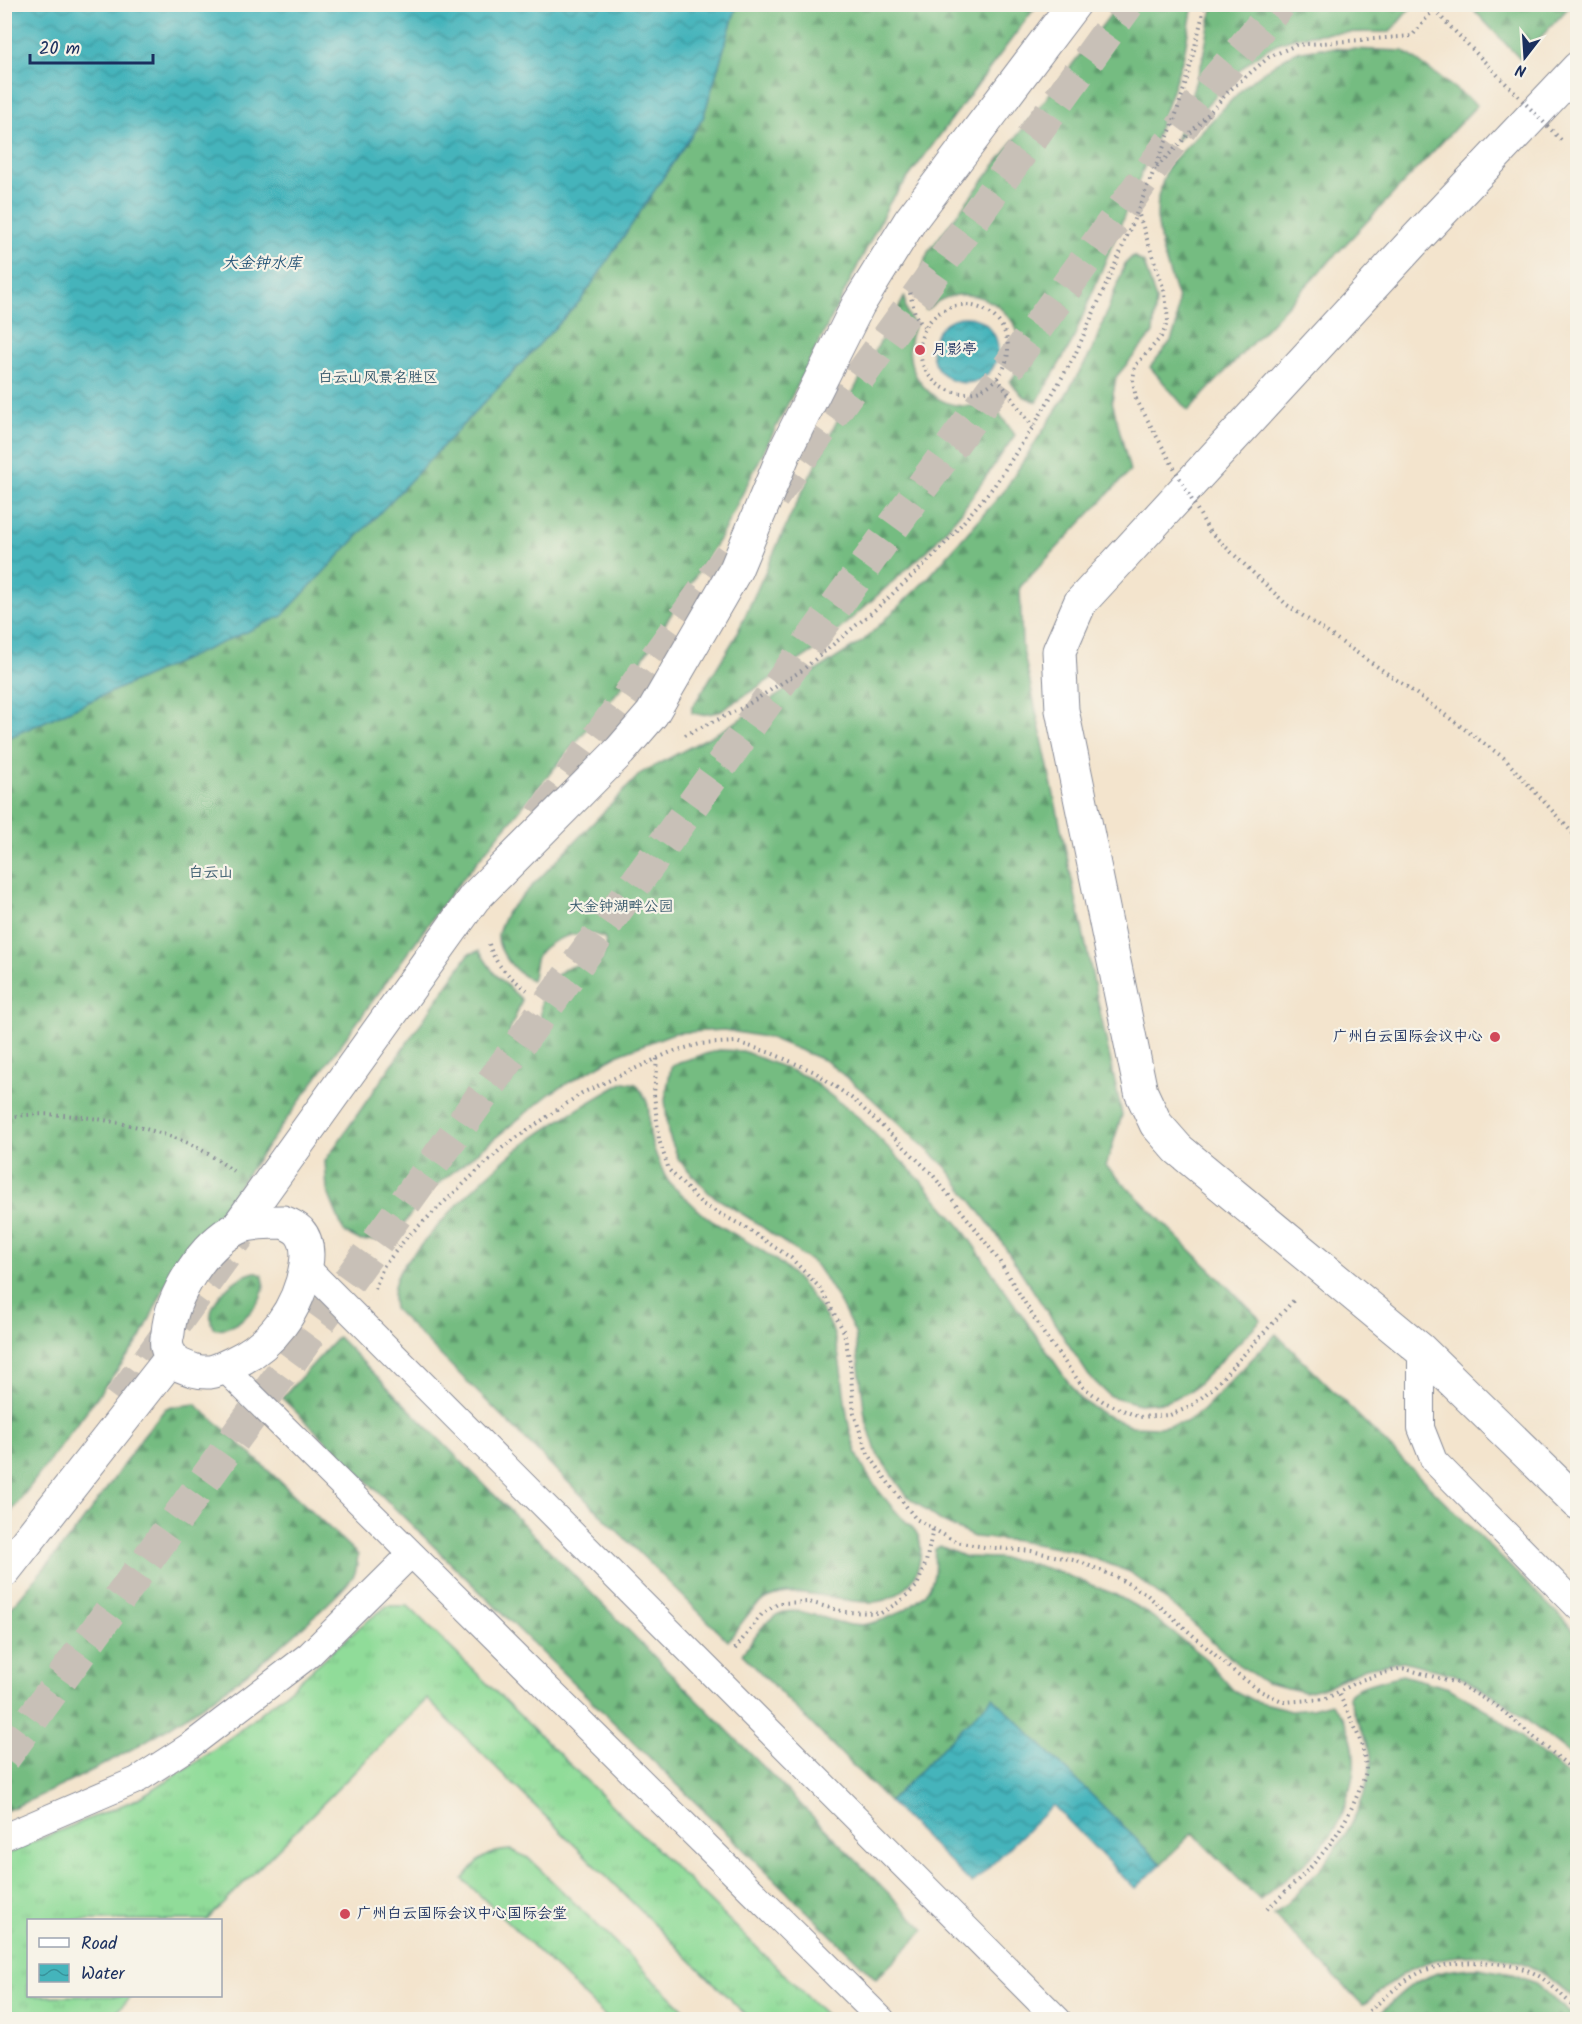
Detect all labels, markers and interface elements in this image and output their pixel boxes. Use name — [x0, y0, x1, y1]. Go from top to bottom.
scale bar — [30, 27, 153, 65]
north arrow — [1495, 27, 1555, 87]
text: 20 m — [39, 35, 80, 64]
text: N — [1513, 56, 1530, 83]
water label: 大金钟水库 — [222, 251, 304, 276]
place label: 月影亭 — [932, 338, 977, 362]
marker: 月影亭 — [913, 343, 927, 357]
park label: 白云山风景名胜区 — [318, 366, 438, 390]
park label: 白云山 — [188, 861, 234, 885]
park label: 大金钟湖畔公园 — [568, 895, 674, 919]
place label: 广州白云国际会议中心 — [1333, 1025, 1483, 1049]
marker: 广州白云国际会议中心 — [1488, 1030, 1502, 1044]
place label: 广州白云国际会议中心国际会堂 — [357, 1902, 567, 1926]
marker: 广州白云国际会议中心国际会堂 — [338, 1907, 352, 1921]
legend — [27, 1919, 222, 1997]
text: Road — [81, 1930, 118, 1959]
text: Water — [81, 1960, 126, 1989]

